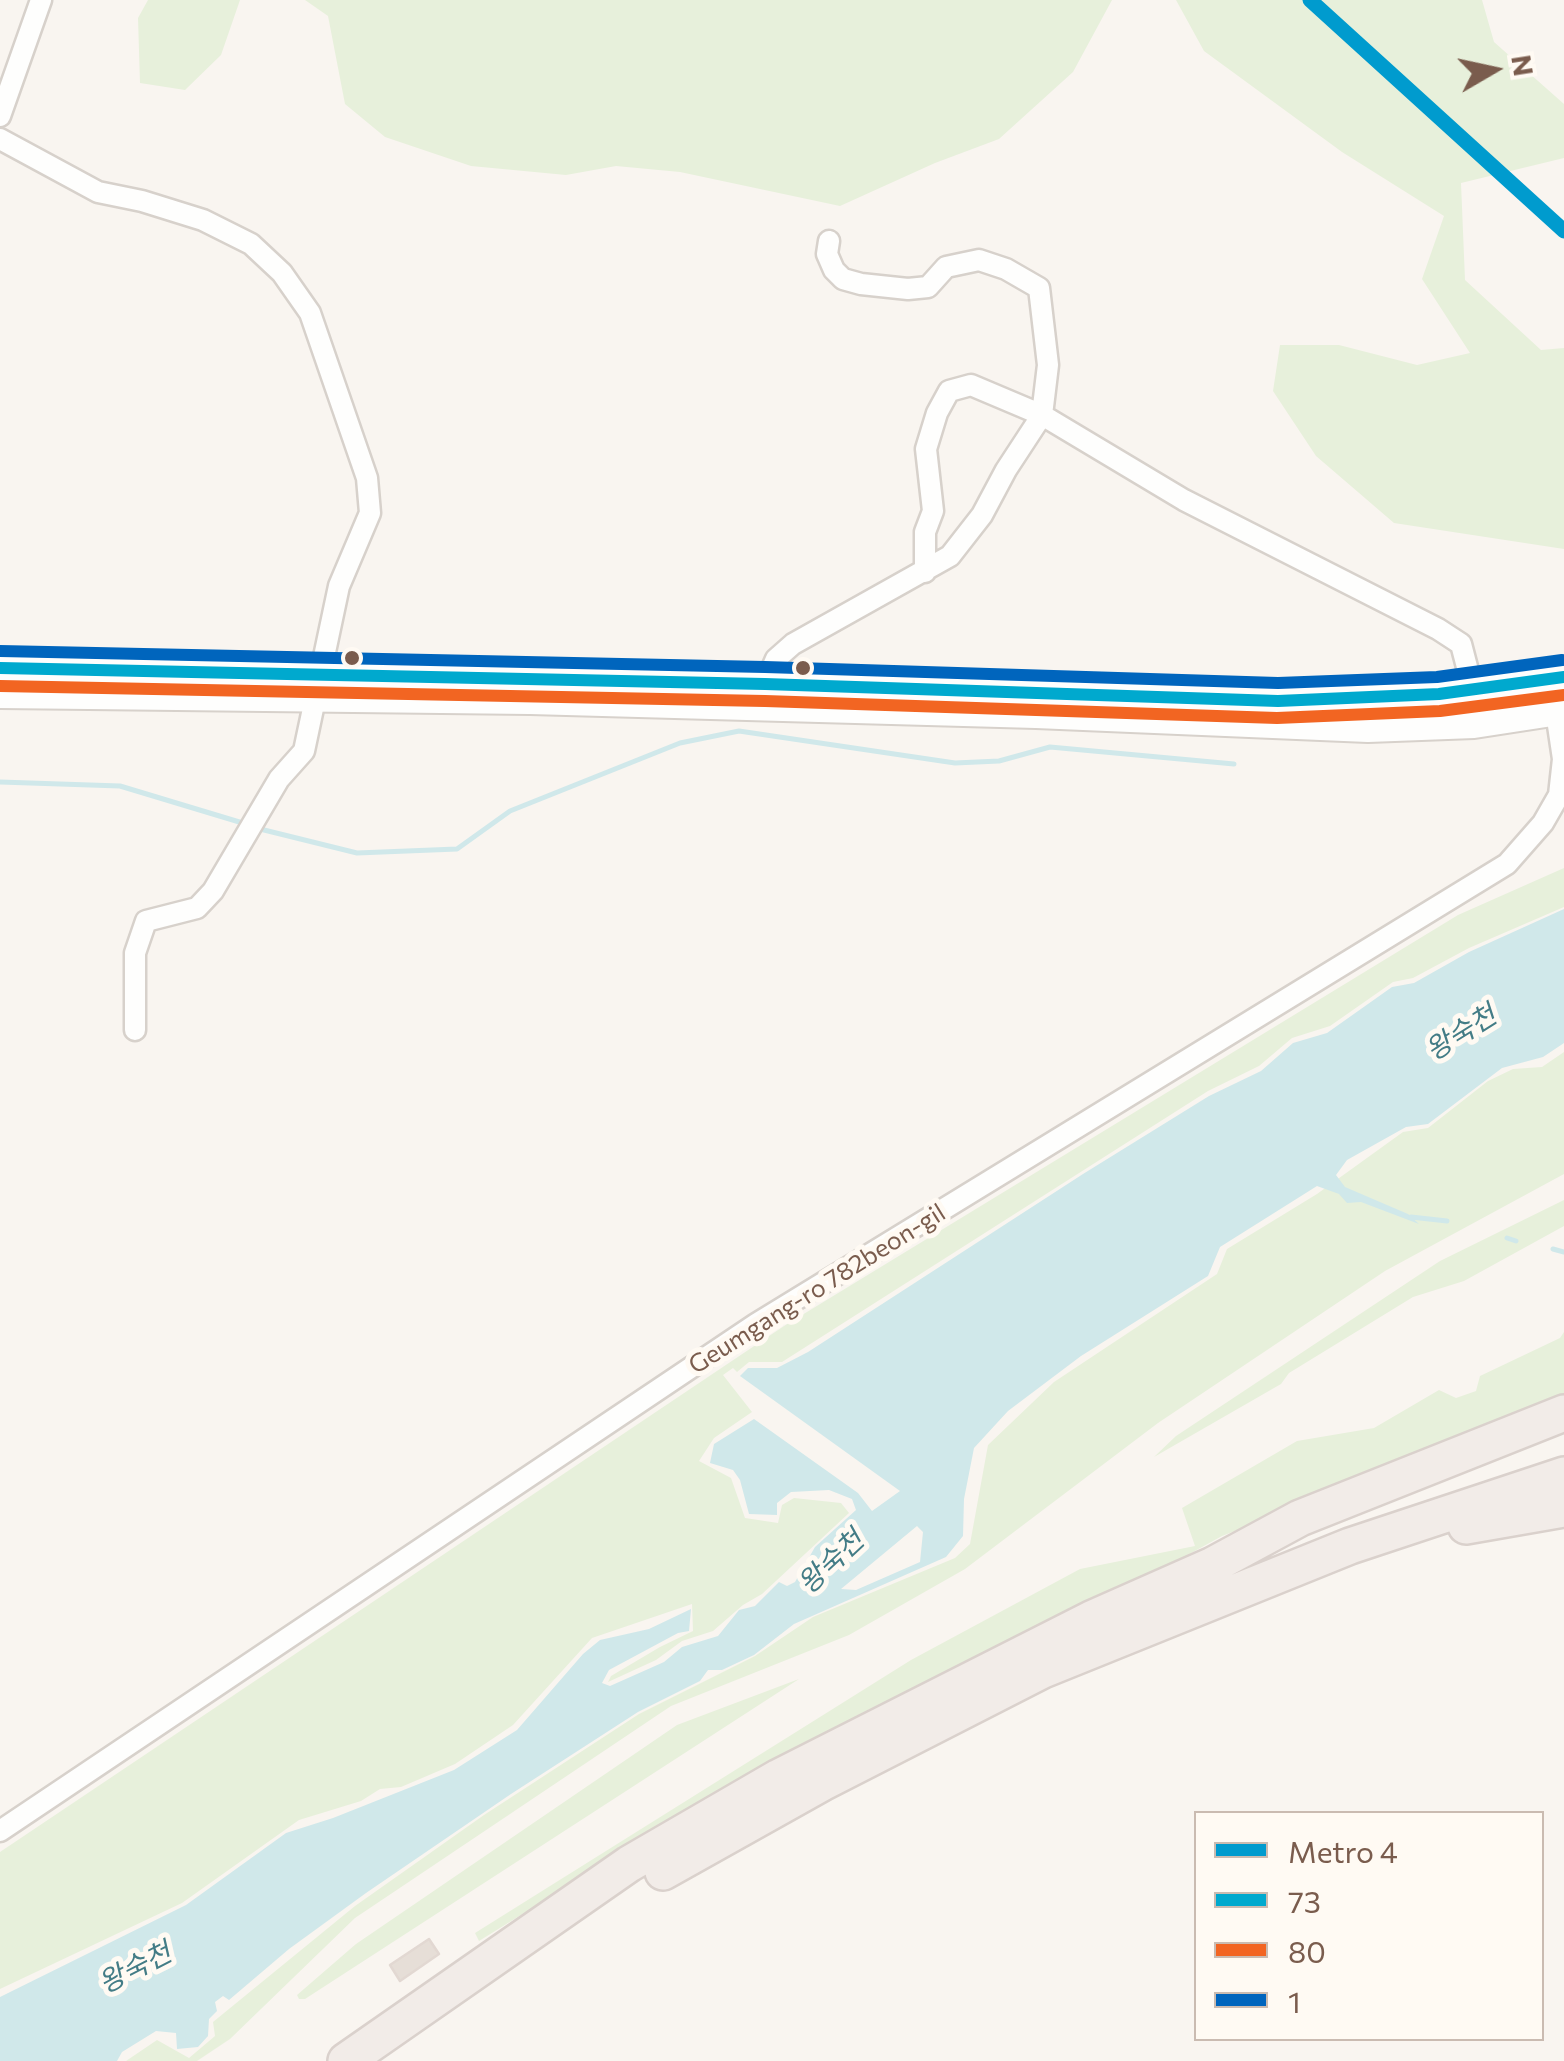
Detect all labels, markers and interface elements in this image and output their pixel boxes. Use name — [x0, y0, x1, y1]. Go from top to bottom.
north arrow — [1444, 20, 1544, 120]
text: N — [1505, 52, 1542, 78]
unlabelled marker — [342, 648, 362, 668]
unlabelled marker — [793, 658, 813, 678]
water label: 왕숙천 — [1419, 998, 1503, 1068]
street label: Geumgang-ro 782beon-gil — [683, 1198, 951, 1380]
water label: 왕숙천 — [791, 1523, 871, 1601]
legend — [1194, 1811, 1544, 2041]
text: Metro 4 — [1288, 1832, 1398, 1869]
text: 73 — [1288, 1882, 1321, 1919]
text: 80 — [1288, 1932, 1326, 1969]
water label: 왕숙천 — [93, 1935, 177, 2001]
text: 1 — [1288, 1982, 1301, 2019]

